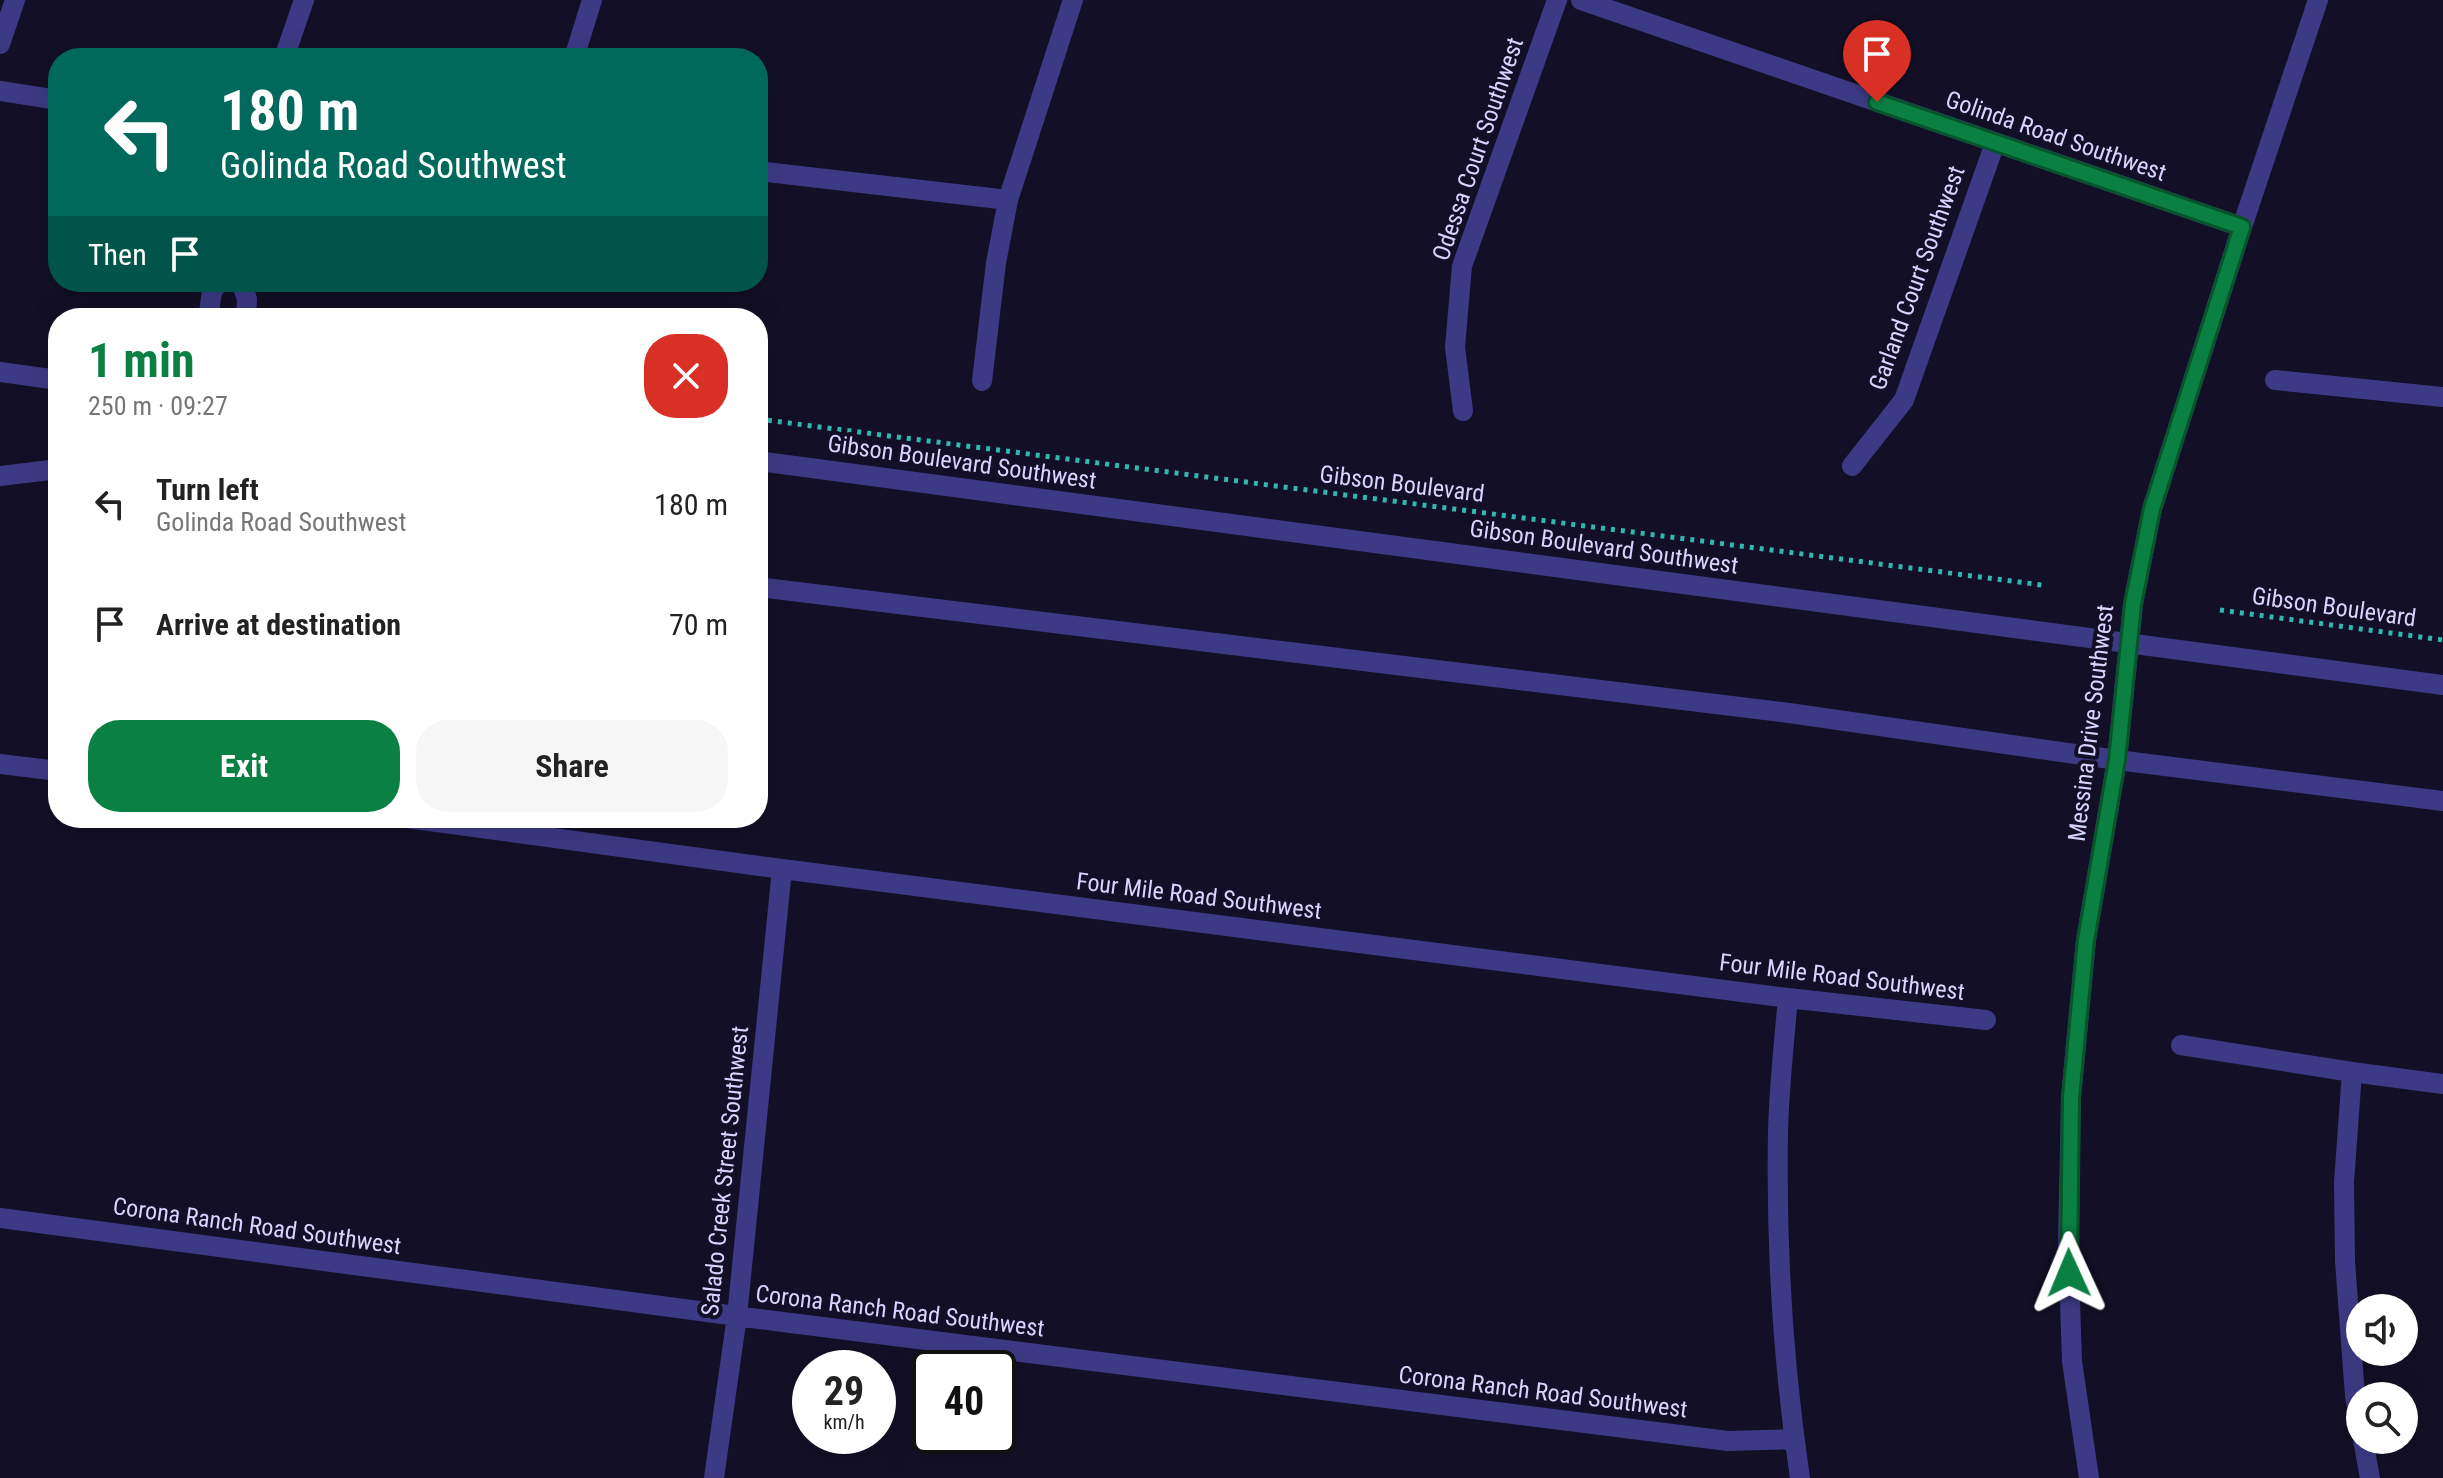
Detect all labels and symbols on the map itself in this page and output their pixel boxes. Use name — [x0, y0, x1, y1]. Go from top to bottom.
pin — [1843, 20, 1911, 102]
street label: Odessa Court Southwest — [1427, 34, 1529, 264]
street label: Golinda Road Southwest — [1942, 85, 2170, 187]
street label: Garland Court Southwest — [1863, 162, 1971, 394]
street label: Gibson Boulevard Southwest — [826, 429, 1098, 495]
street label: Gibson Boulevard — [1318, 460, 1486, 508]
street label: Gibson Boulevard Southwest — [1468, 514, 1740, 580]
street label: Gibson Boulevard — [2250, 582, 2418, 632]
street label: Messina Drive Southwest — [2063, 603, 2119, 843]
street label: Four Mile Road Southwest — [1075, 867, 1323, 925]
street label: Four Mile Road Southwest — [1718, 948, 1966, 1006]
street label: Salado Creek Street Southwest — [696, 1025, 754, 1317]
street label: Corona Ranch Road Southwest — [111, 1192, 403, 1260]
position arrow — [2027, 1231, 2111, 1315]
street label: Corona Ranch Road Southwest — [754, 1279, 1046, 1343]
speed limit sign: 40 — [912, 1350, 1016, 1454]
street label: Corona Ranch Road Southwest — [1397, 1360, 1689, 1424]

